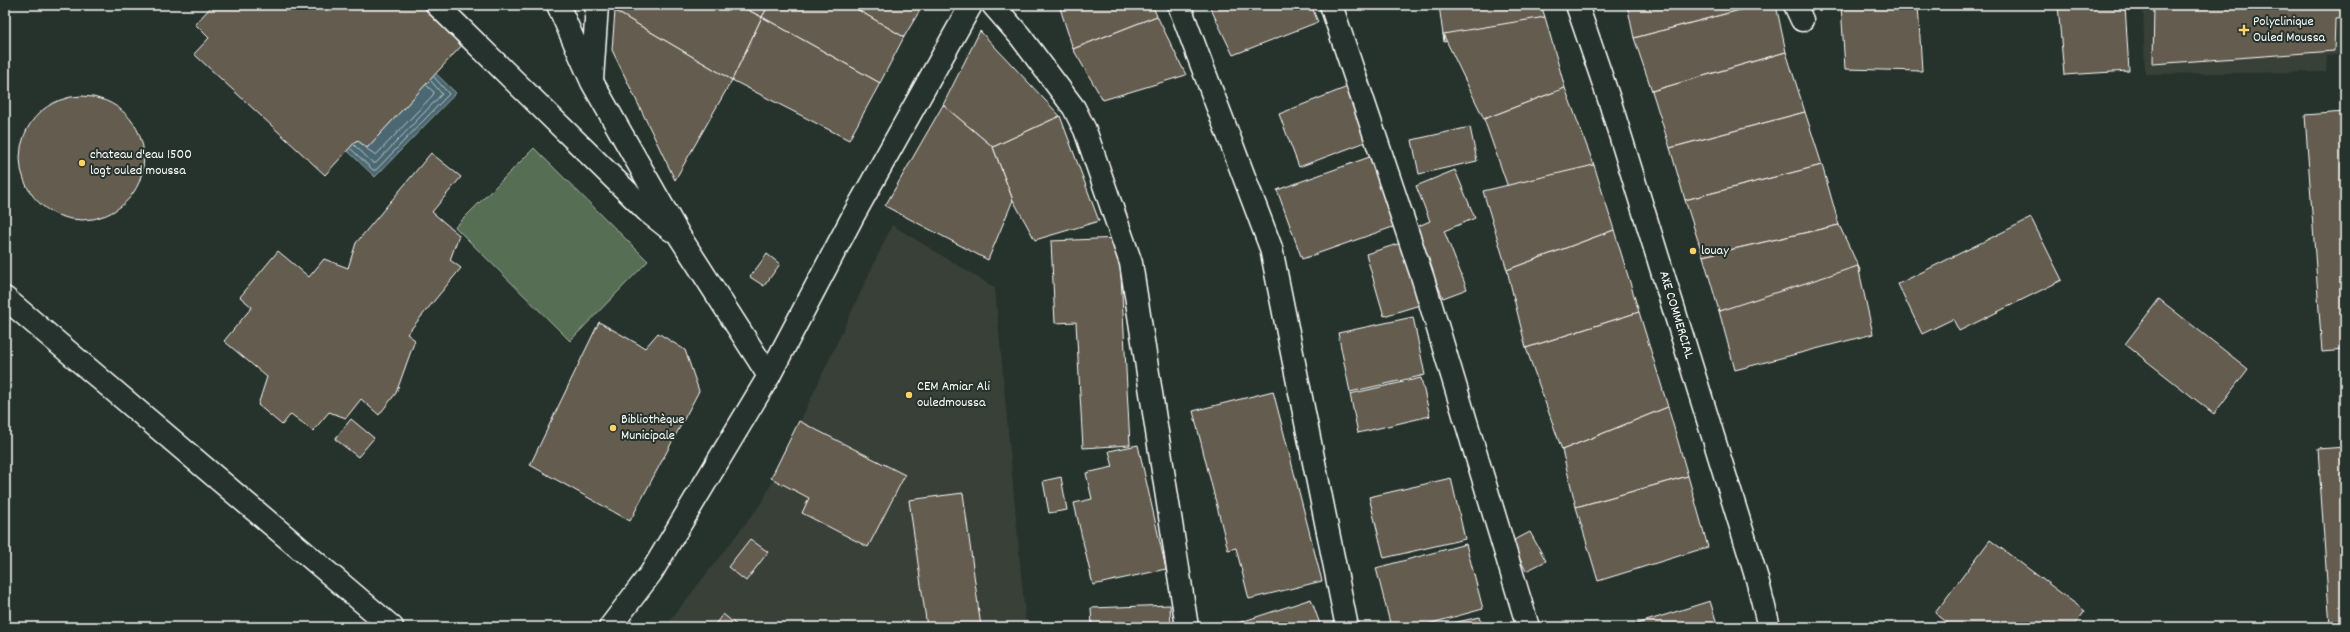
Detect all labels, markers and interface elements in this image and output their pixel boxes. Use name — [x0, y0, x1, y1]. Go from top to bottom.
place label: Polyclinique Ouled Moussa — [2253, 12, 2326, 48]
marker: Polyclinique Ouled Moussa — [2238, 24, 2250, 36]
place label: chateau d'eau 1500 logt ouled moussa — [90, 145, 192, 181]
marker: chateau d'eau 1500 logt ouled moussa — [77, 158, 87, 168]
place label: louay — [1701, 241, 1729, 261]
marker: louay — [1688, 246, 1698, 256]
street label: AXE COMMERCIAL — [1653, 268, 1699, 362]
place label: CEM Amiar Ali ouledmoussa — [917, 377, 990, 413]
marker: CEM Amiar Ali ouledmoussa — [904, 390, 914, 400]
place label: Bibliothèque Municipale — [621, 410, 684, 446]
marker: Bibliothèque Municipale — [608, 423, 618, 433]

